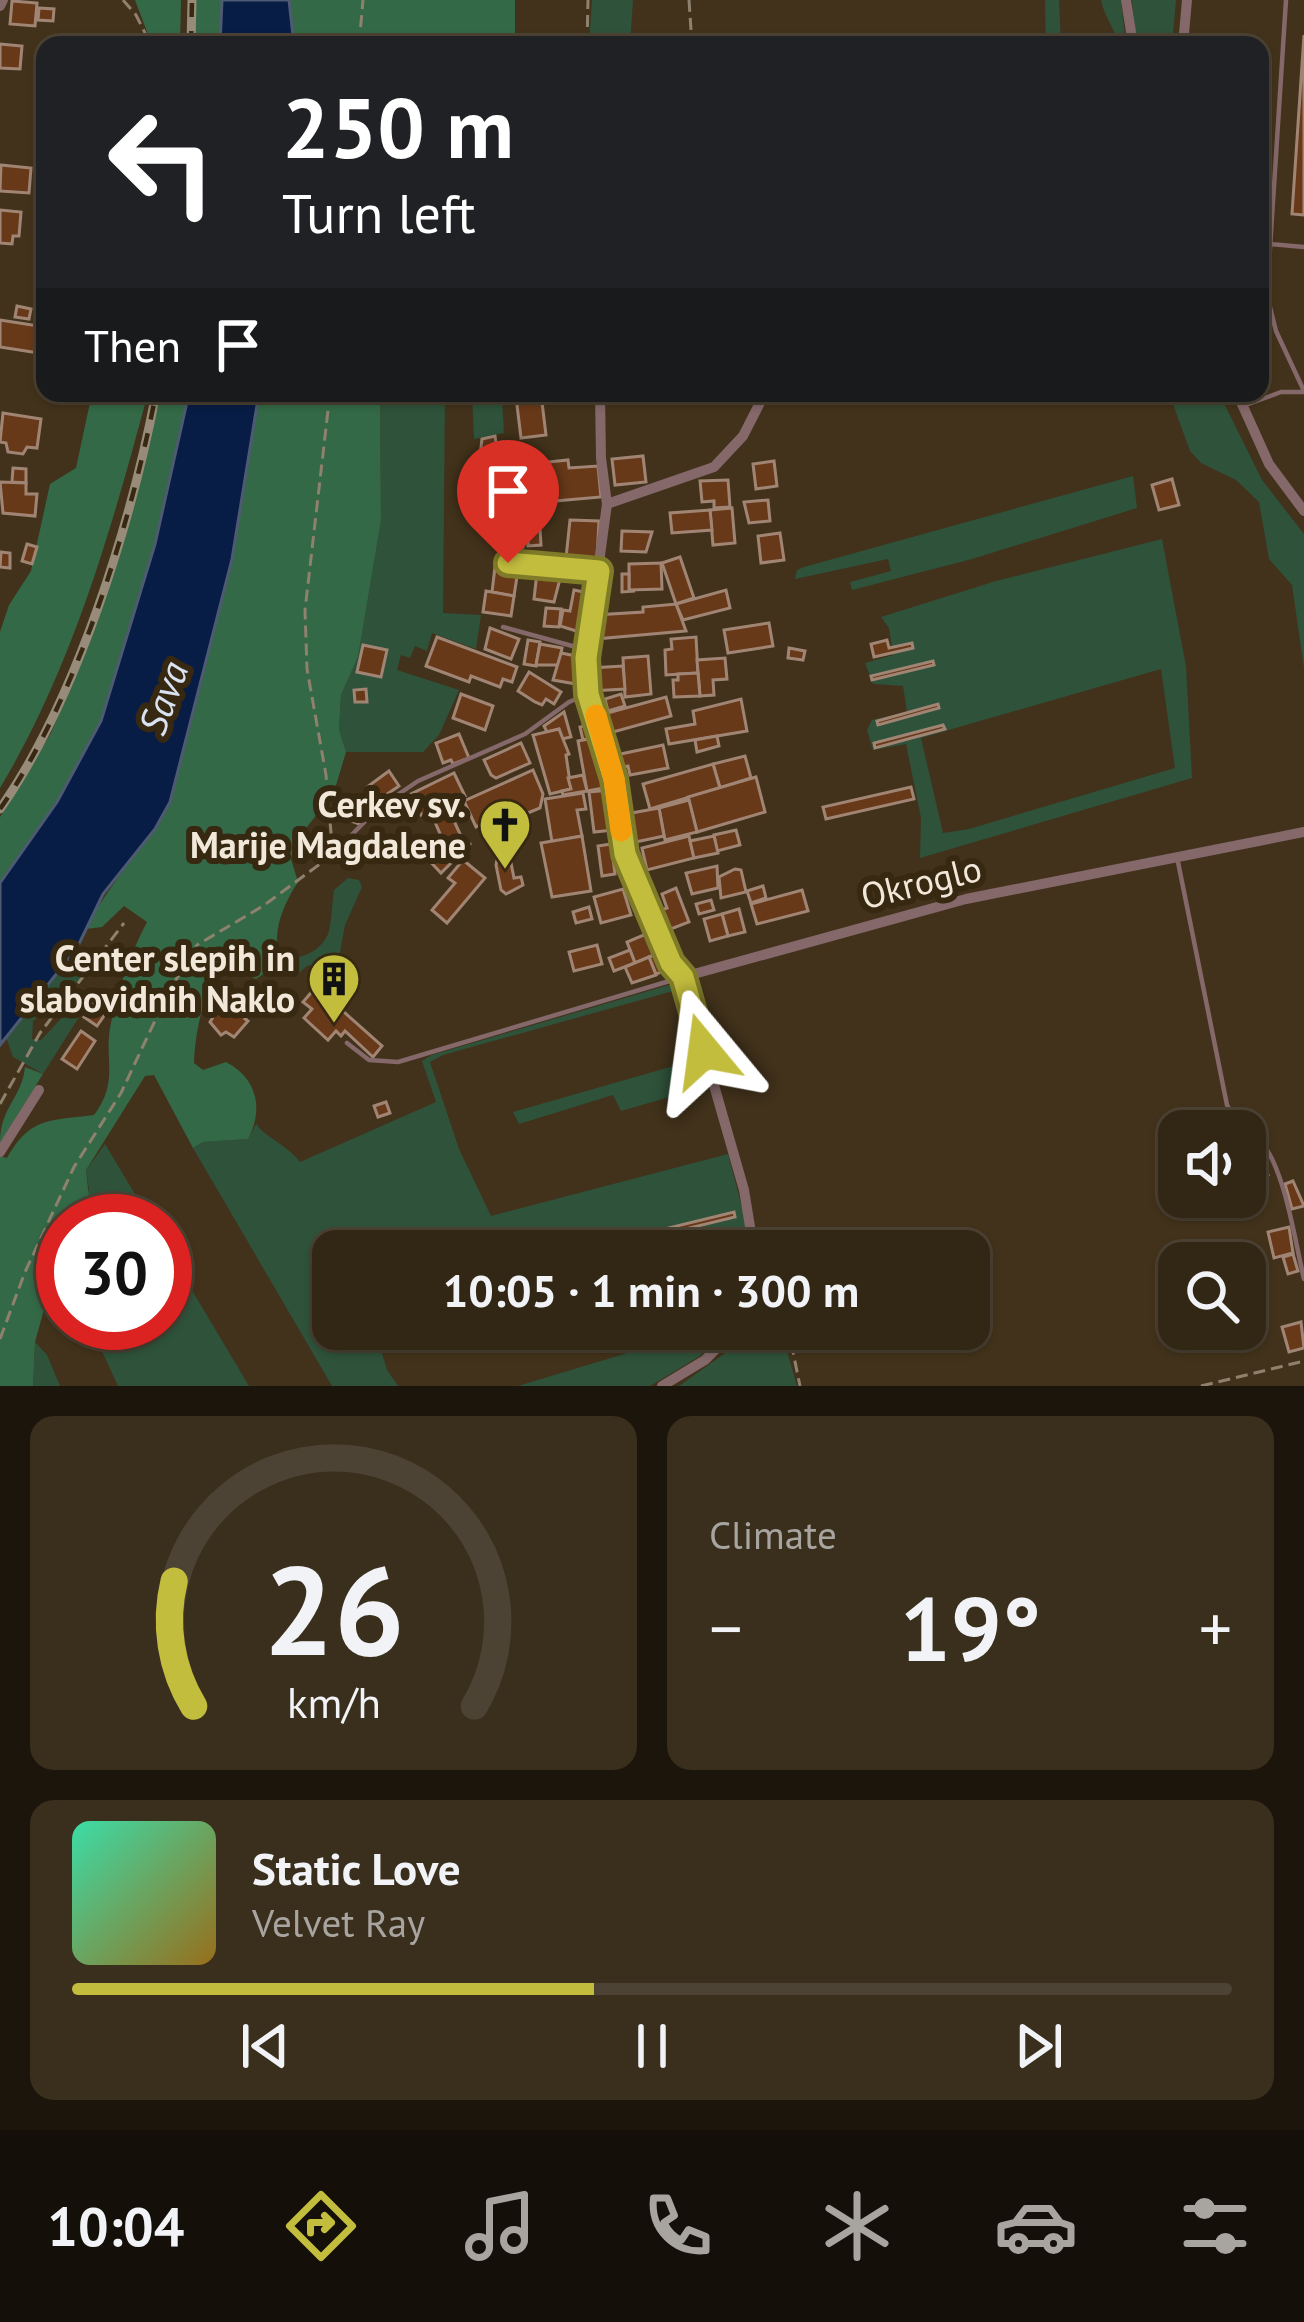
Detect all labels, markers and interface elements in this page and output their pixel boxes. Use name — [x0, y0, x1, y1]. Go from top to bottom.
text: 250 m — [282, 72, 514, 181]
icon: left — [84, 84, 240, 240]
text: Turn left — [282, 178, 476, 248]
icon: arrive — [205, 312, 271, 378]
text: Then — [84, 316, 181, 374]
pin — [457, 440, 559, 563]
icon: arrive — [475, 458, 541, 524]
water label: Sava — [126, 654, 199, 742]
place label: Cerkev sv. Marije Magdalene — [190, 780, 466, 868]
church icon: Cerkev sv. Marije Magdalene — [477, 797, 533, 871]
street label: Okroglo — [856, 844, 986, 919]
place label: Center slepih in slabovidnih Naklo — [20, 934, 295, 1022]
building icon: Center slepih in slabovidnih Naklo — [306, 951, 362, 1025]
position arrow — [641, 988, 767, 1114]
map controls — [1158, 1110, 1266, 1350]
button: sound — [1158, 1110, 1266, 1218]
speed limit sign: 30 — [36, 1194, 192, 1350]
button: search — [1158, 1242, 1266, 1350]
text: 10:05 · 1 min · 300 m — [443, 1261, 859, 1319]
text: Climate — [709, 1509, 837, 1560]
text: 26 — [263, 1528, 404, 1689]
text: 19° — [900, 1569, 1041, 1686]
text: − — [709, 1585, 742, 1670]
text: + — [1199, 1585, 1232, 1670]
text: km/h — [286, 1674, 381, 1730]
text: Static Love — [252, 1839, 461, 1897]
text: Velvet Ray — [252, 1897, 425, 1948]
icon: previous — [232, 2013, 298, 2079]
icon: pause — [619, 2013, 685, 2079]
icon: next — [1006, 2013, 1072, 2079]
icon: directions — [279, 2184, 363, 2268]
icon: music — [458, 2184, 542, 2268]
icon: phone — [636, 2184, 720, 2268]
icon: climate — [815, 2184, 899, 2268]
icon: car — [994, 2184, 1078, 2268]
icon: filters — [1173, 2184, 1257, 2268]
text: 10:04 — [47, 2191, 184, 2261]

